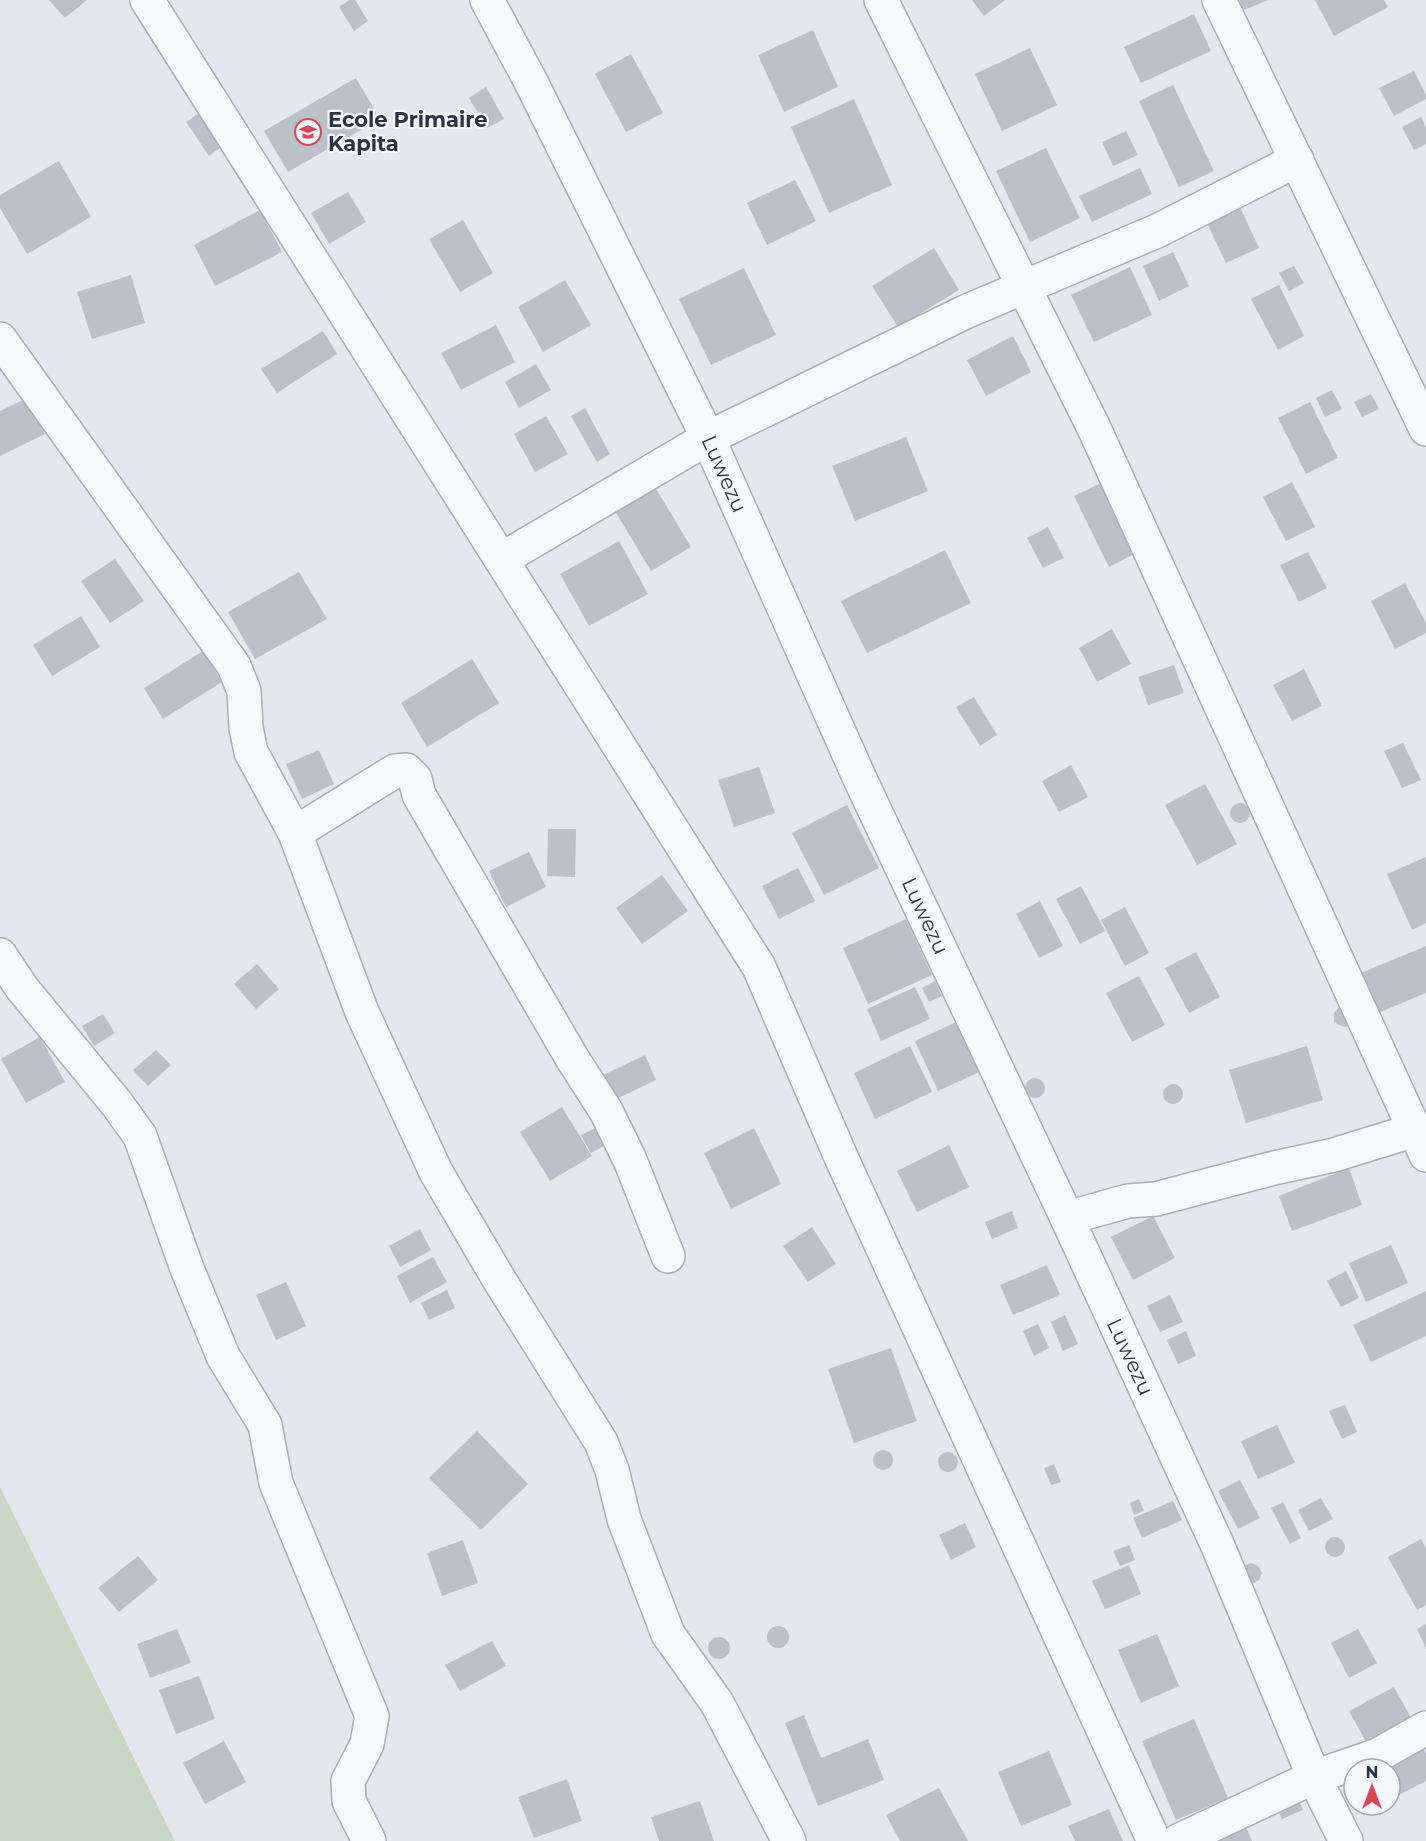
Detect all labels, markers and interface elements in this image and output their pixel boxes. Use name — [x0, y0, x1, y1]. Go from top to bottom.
place label: Ecole Primaire Kapita — [328, 107, 487, 156]
school or university icon: Ecole Primaire Kapita — [293, 117, 323, 147]
street label: Luwezu — [696, 431, 753, 516]
street label: Luwezu — [897, 873, 954, 958]
street label: Luwezu — [1102, 1314, 1159, 1399]
north arrow — [1342, 1757, 1402, 1817]
text: N — [1366, 1763, 1378, 1782]

